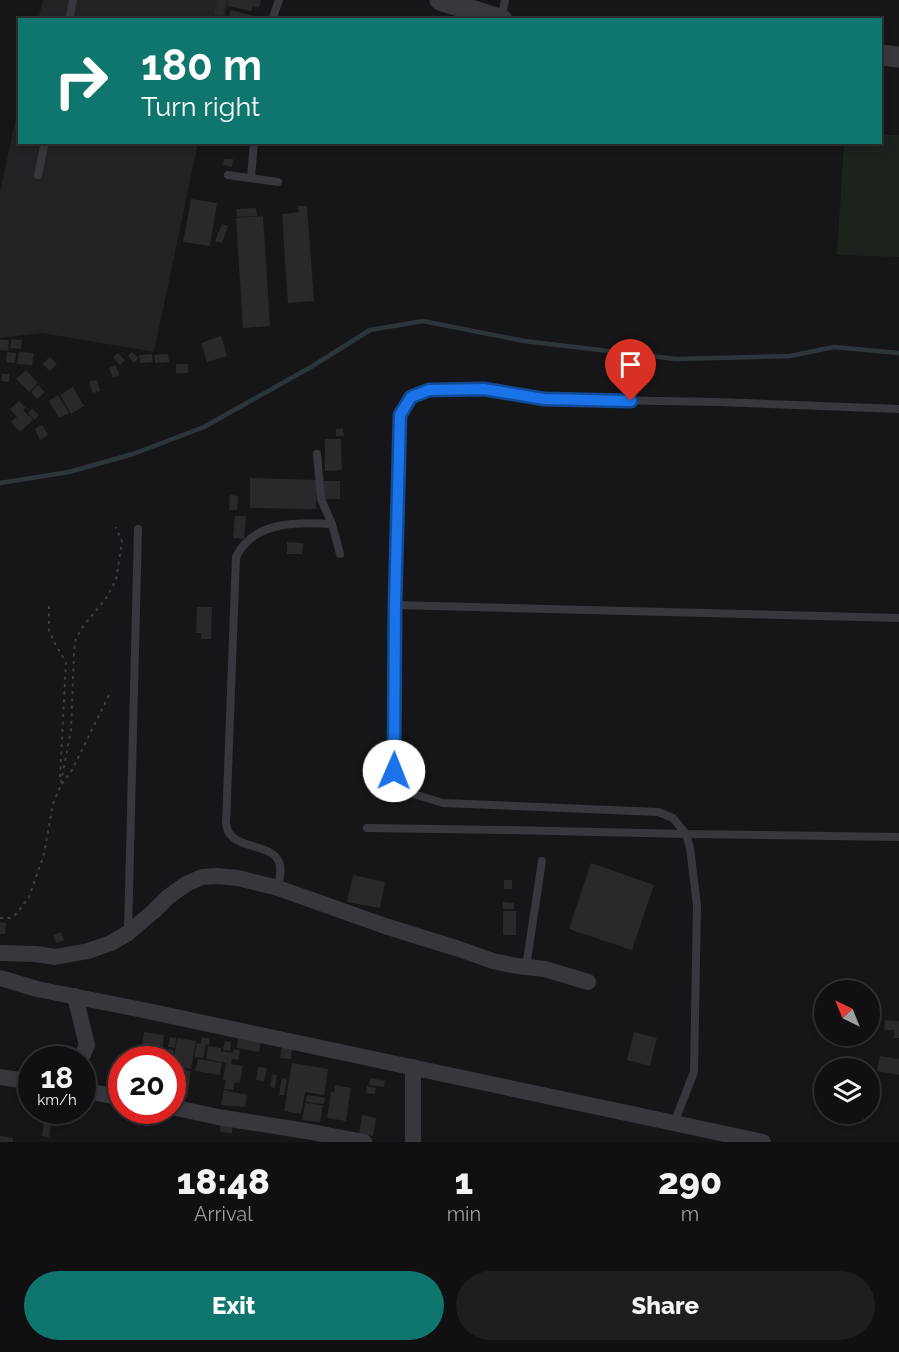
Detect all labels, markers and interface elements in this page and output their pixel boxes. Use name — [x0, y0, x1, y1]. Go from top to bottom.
text: 180 m — [141, 41, 262, 90]
icon: right — [42, 42, 120, 120]
text: Turn right — [141, 91, 260, 122]
pin — [605, 339, 656, 401]
icon: arrive — [614, 348, 647, 381]
position arrow — [362, 739, 426, 803]
north arrow — [814, 980, 880, 1046]
map controls — [814, 980, 880, 1124]
speed limit sign: 20 — [108, 1046, 186, 1124]
button: layers — [814, 1058, 880, 1124]
text: 18 — [41, 1060, 73, 1095]
text: km/h — [37, 1091, 77, 1109]
text: 18:48 — [177, 1160, 270, 1202]
text: 1 — [455, 1160, 473, 1202]
text: 290 — [658, 1160, 722, 1202]
text: Arrival — [194, 1202, 253, 1226]
text: min — [447, 1202, 481, 1226]
text: m — [681, 1202, 699, 1226]
button: Exit — [24, 1271, 444, 1340]
button: Share — [456, 1271, 875, 1340]

